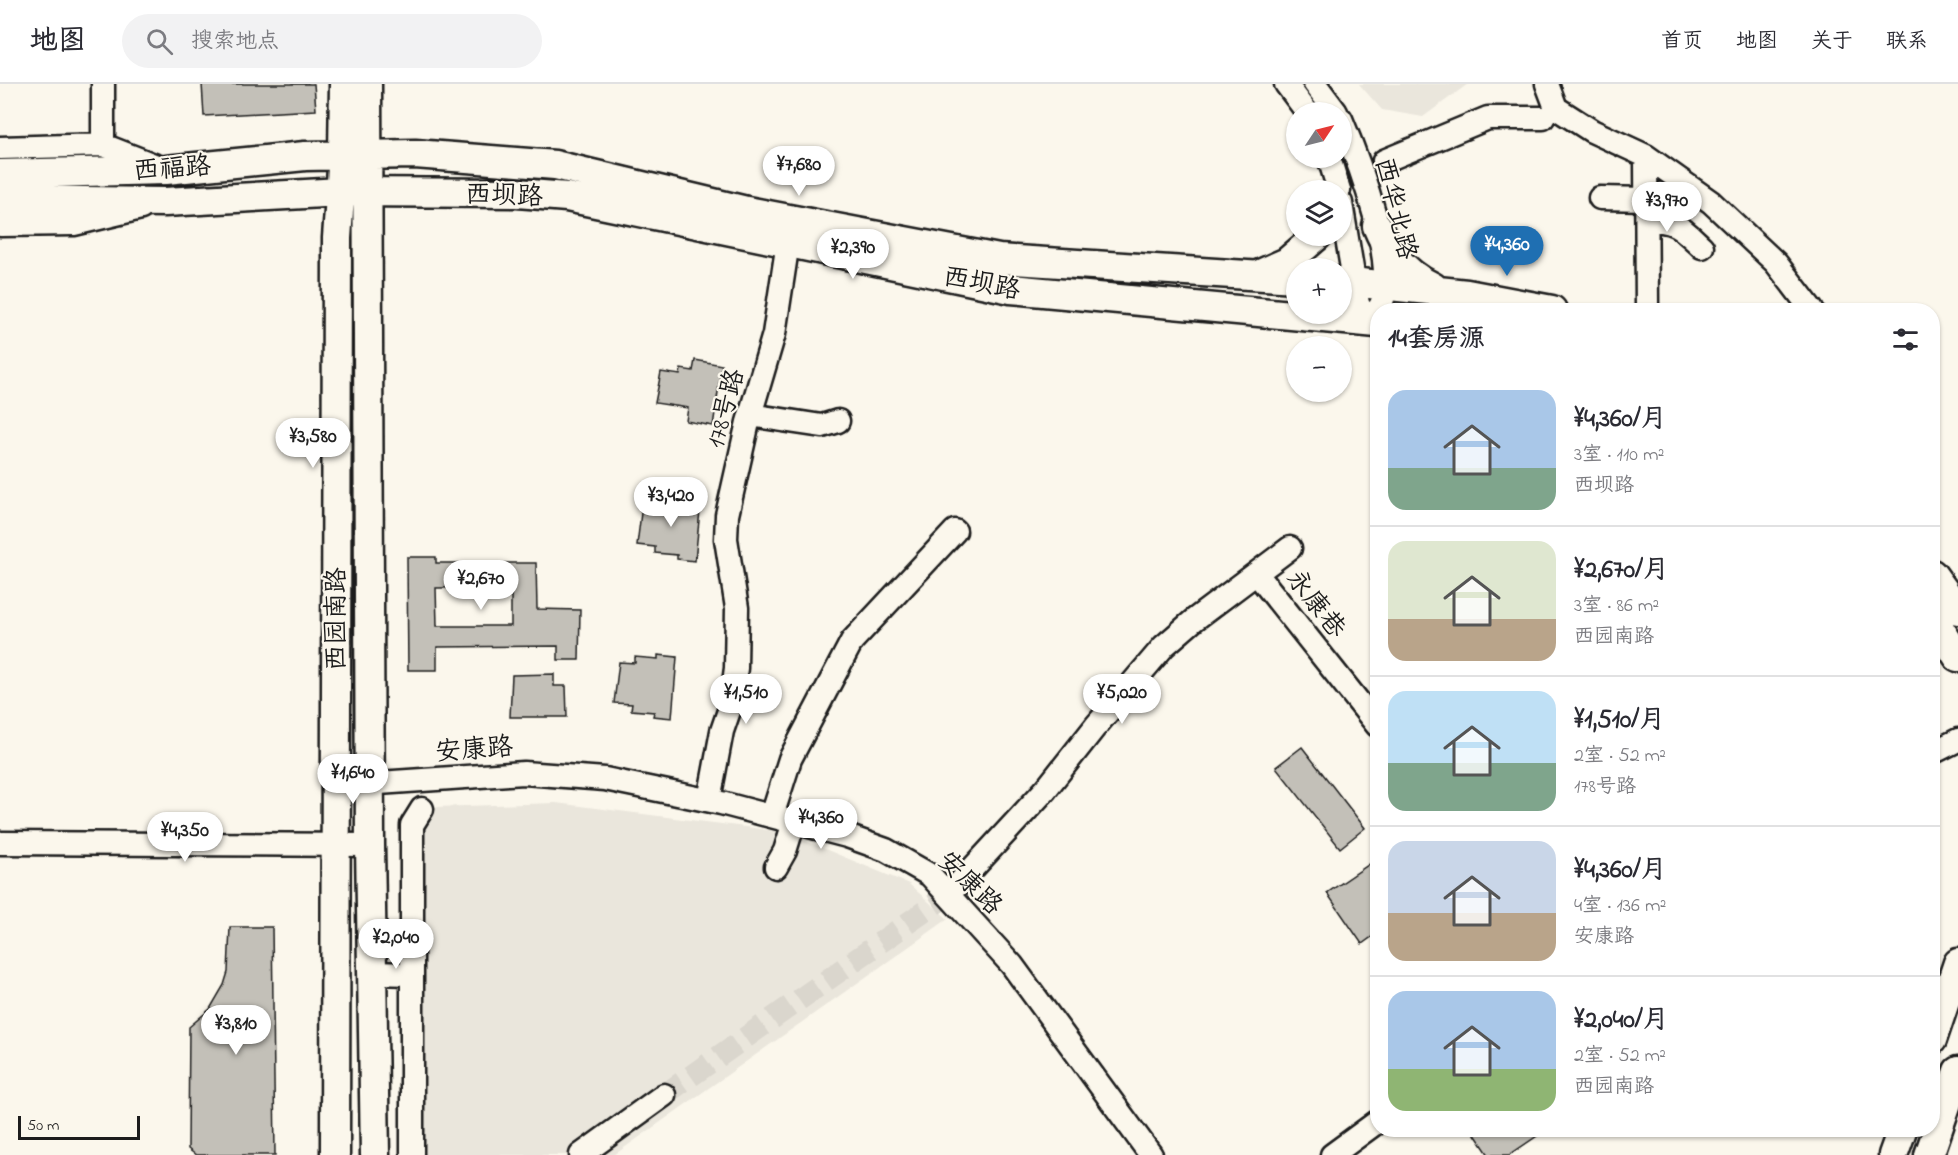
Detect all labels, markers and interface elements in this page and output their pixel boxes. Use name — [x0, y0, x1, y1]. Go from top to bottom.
search box — [122, 14, 542, 68]
text: 地图 — [30, 22, 86, 63]
icon: search — [143, 25, 176, 58]
text: 搜索地点 — [191, 26, 279, 58]
text: 首页 — [1661, 27, 1703, 57]
text: 地图 — [1736, 27, 1778, 57]
text: 关于 — [1811, 27, 1853, 57]
text: 联系 — [1886, 27, 1928, 57]
north arrow — [1286, 102, 1352, 168]
map controls — [1286, 102, 1352, 402]
pin: ¥7,680 — [750, 146, 848, 197]
street label: 西福路 — [132, 148, 212, 192]
text: ¥7,680 — [777, 151, 821, 180]
street label: 西华北路 — [1363, 154, 1425, 264]
street label: 西坝路 — [464, 177, 544, 217]
button: layers — [1286, 180, 1352, 246]
pin: ¥3,970 — [1618, 182, 1716, 233]
text: ¥3,970 — [1646, 187, 1688, 216]
pin: ¥4,360 — [1458, 226, 1556, 277]
pin: ¥2,390 — [804, 229, 902, 280]
text: ¥4,360 — [1484, 231, 1530, 260]
text: ¥2,390 — [831, 234, 875, 263]
button: + — [1286, 258, 1352, 324]
street label: 西坝路 — [940, 259, 1023, 311]
text: 14套房源 — [1388, 321, 1485, 359]
icon: filters — [1889, 323, 1922, 356]
button: − — [1286, 336, 1352, 402]
street label: 178号路 — [698, 365, 756, 453]
text: ¥4,360/月 — [1574, 401, 1667, 439]
icon: home — [1436, 414, 1508, 486]
pin: ¥3,580 — [264, 418, 362, 469]
text: ¥3,580 — [289, 423, 337, 452]
text: 3室 · 110 m² — [1574, 441, 1664, 470]
text: 西坝路 — [1574, 472, 1634, 501]
pin: ¥3,420 — [622, 477, 720, 528]
text: ¥3,420 — [648, 482, 694, 511]
text: ¥2,670/月 — [1574, 552, 1669, 590]
pin: ¥2,670 — [432, 560, 530, 611]
street label: 永康巷 — [1276, 562, 1354, 647]
text: ¥2,670 — [458, 565, 504, 594]
icon: home — [1436, 565, 1508, 637]
street label: 西园南路 — [319, 567, 357, 671]
text: 3室 · 86 m² — [1574, 592, 1659, 621]
text: 西园南路 — [1574, 623, 1654, 652]
pin: ¥1,510 — [697, 674, 795, 725]
pin: ¥5,020 — [1073, 674, 1171, 725]
text: ¥1,510 — [724, 679, 768, 708]
text: ¥5,020 — [1097, 679, 1147, 708]
text: ¥1,510/月 — [1574, 702, 1665, 740]
icon: home — [1436, 715, 1508, 787]
street label: 安康路 — [434, 729, 514, 773]
text: 2室 · 52 m² — [1574, 742, 1666, 771]
pin: ¥1,640 — [304, 754, 402, 805]
text: ¥1,640 — [331, 759, 375, 788]
text: 178号路 — [1574, 773, 1636, 802]
pin: ¥4,360 — [772, 799, 870, 850]
text: ¥4,360 — [798, 804, 844, 833]
pin: ¥4,350 — [136, 812, 234, 863]
text: ¥4,350 — [161, 817, 209, 846]
street label: 安康路 — [928, 843, 1010, 925]
text: ¥4,360/月 — [1574, 852, 1667, 890]
icon: home — [1436, 865, 1508, 937]
text: 4室 · 136 m² — [1574, 892, 1666, 921]
pin: ¥2,040 — [347, 919, 445, 970]
text: 安康路 — [1574, 923, 1634, 952]
text: ¥2,040 — [373, 924, 419, 953]
text: ¥2,040/月 — [1574, 1002, 1669, 1040]
pin: ¥3,810 — [187, 1005, 285, 1056]
text: ¥3,810 — [215, 1010, 257, 1039]
icon: home — [1436, 1015, 1508, 1087]
text: 2室 · 52 m² — [1574, 1042, 1666, 1071]
text: 西园南路 — [1574, 1073, 1654, 1102]
scale bar — [18, 1113, 140, 1140]
text: 50 m — [27, 1114, 59, 1138]

